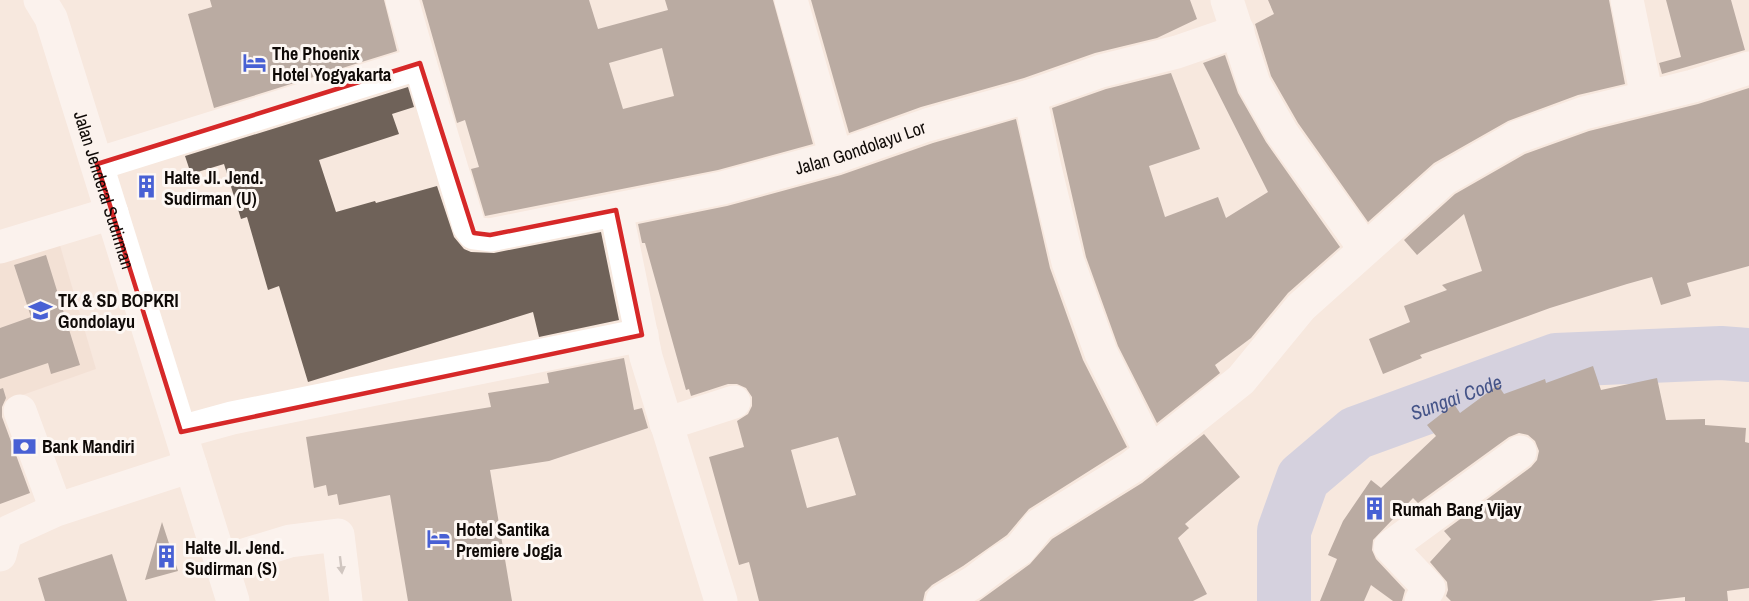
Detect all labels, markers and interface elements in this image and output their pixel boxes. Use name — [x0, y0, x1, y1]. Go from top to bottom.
place label: The Phoenix Hotel Yogyakarta — [272, 41, 392, 87]
hotel icon: The Phoenix Hotel Yogyakarta — [241, 50, 267, 76]
street label: Jalan Jenderal Sudirman — [68, 108, 141, 272]
street label: Jalan Gondolayu Lor — [792, 114, 929, 180]
place label: Halte Jl. Jend. Sudirman (U) — [164, 165, 263, 211]
building icon: Halte Jl. Jend. Sudirman (U) — [133, 174, 159, 200]
place label: TK & SD BOPKRI Gondolayu — [58, 288, 179, 334]
school or university icon: TK & SD BOPKRI Gondolayu — [27, 297, 53, 323]
water label: Sungai Code — [1406, 367, 1505, 426]
bank icon: Bank Mandiri — [11, 433, 37, 459]
place label: Bank Mandiri — [42, 434, 135, 459]
building icon: Rumah Bang Vijay — [1361, 496, 1387, 522]
place label: Rumah Bang Vijay — [1392, 497, 1522, 522]
place label: Hotel Santika Premiere Jogja — [456, 517, 563, 563]
hotel icon: Hotel Santika Premiere Jogja — [425, 526, 451, 552]
place label: Halte Jl. Jend. Sudirman (S) — [185, 535, 284, 581]
building icon: Halte Jl. Jend. Sudirman (S) — [154, 544, 180, 570]
one-way arrow — [337, 556, 346, 575]

